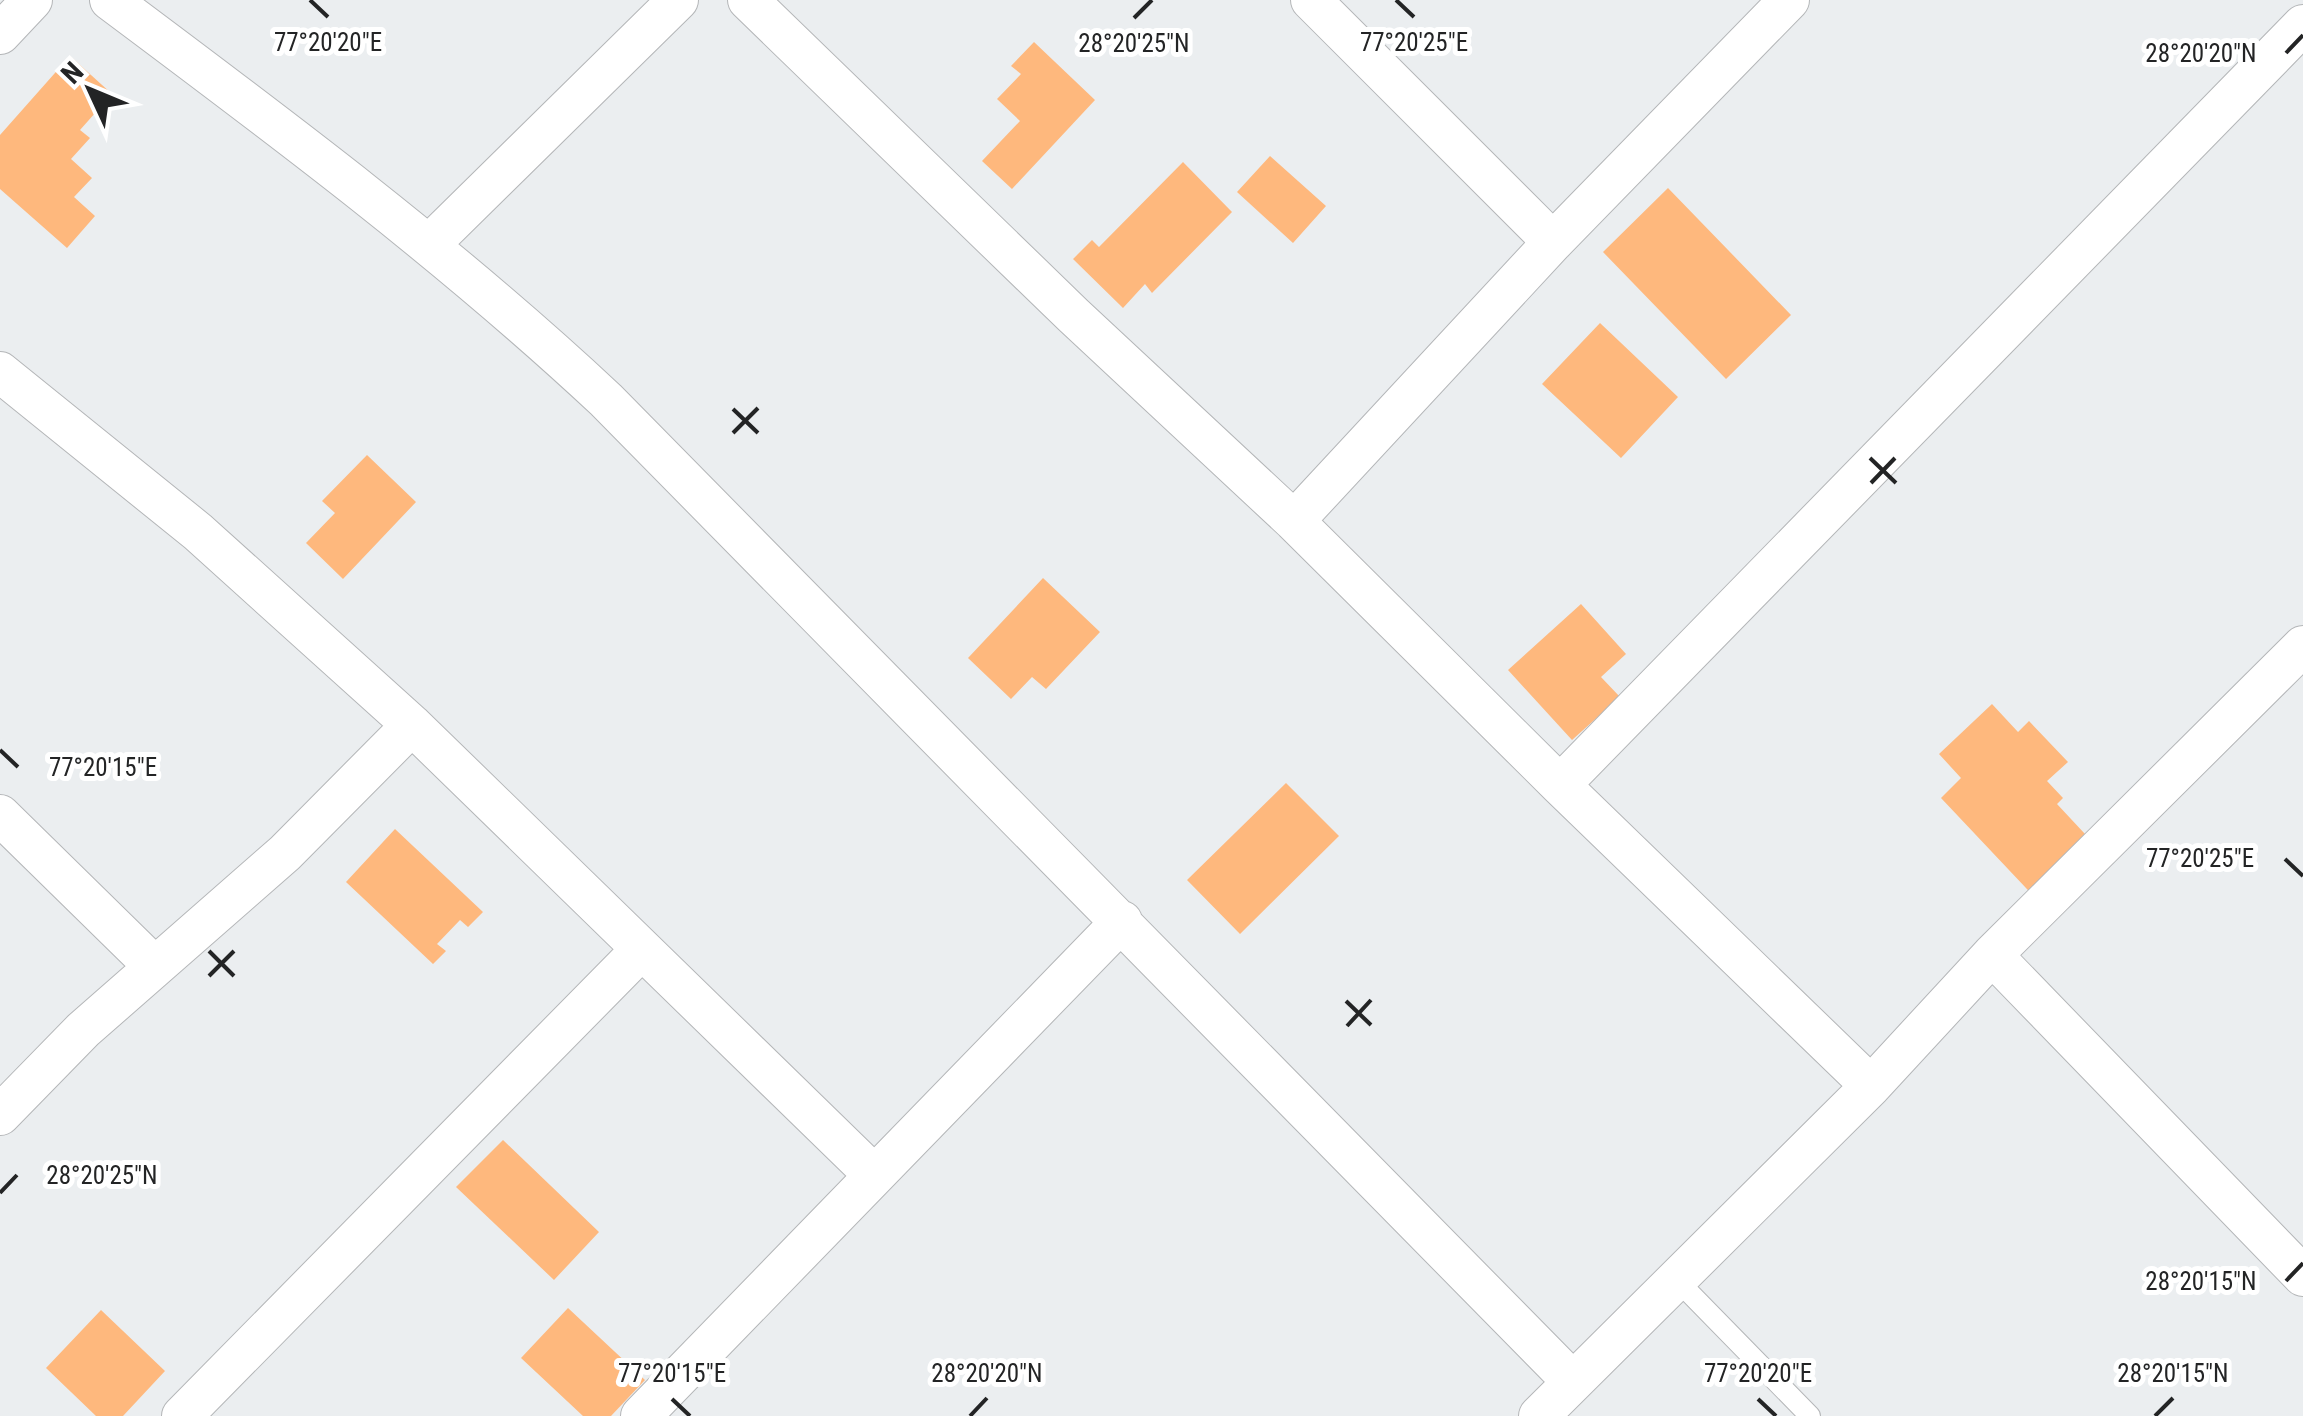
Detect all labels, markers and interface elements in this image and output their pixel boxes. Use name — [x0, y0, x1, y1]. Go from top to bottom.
text: 77°20'20"E — [274, 28, 382, 57]
text: 77°20'25"E — [1360, 28, 1468, 57]
text: 28°20'25"N — [1078, 29, 1190, 58]
text: 28°20'20"N — [2145, 39, 2257, 68]
north arrow — [40, 40, 140, 140]
text: N — [55, 55, 90, 91]
text: 77°20'15"E — [49, 753, 157, 782]
text: 77°20'25"E — [2146, 844, 2254, 873]
text: 28°20'25"N — [46, 1161, 158, 1190]
text: 28°20'15"N — [2145, 1267, 2257, 1296]
text: 77°20'15"E — [618, 1359, 726, 1388]
text: 28°20'20"N — [931, 1359, 1043, 1388]
text: 77°20'20"E — [1704, 1359, 1812, 1388]
text: 28°20'15"N — [2117, 1359, 2229, 1388]

